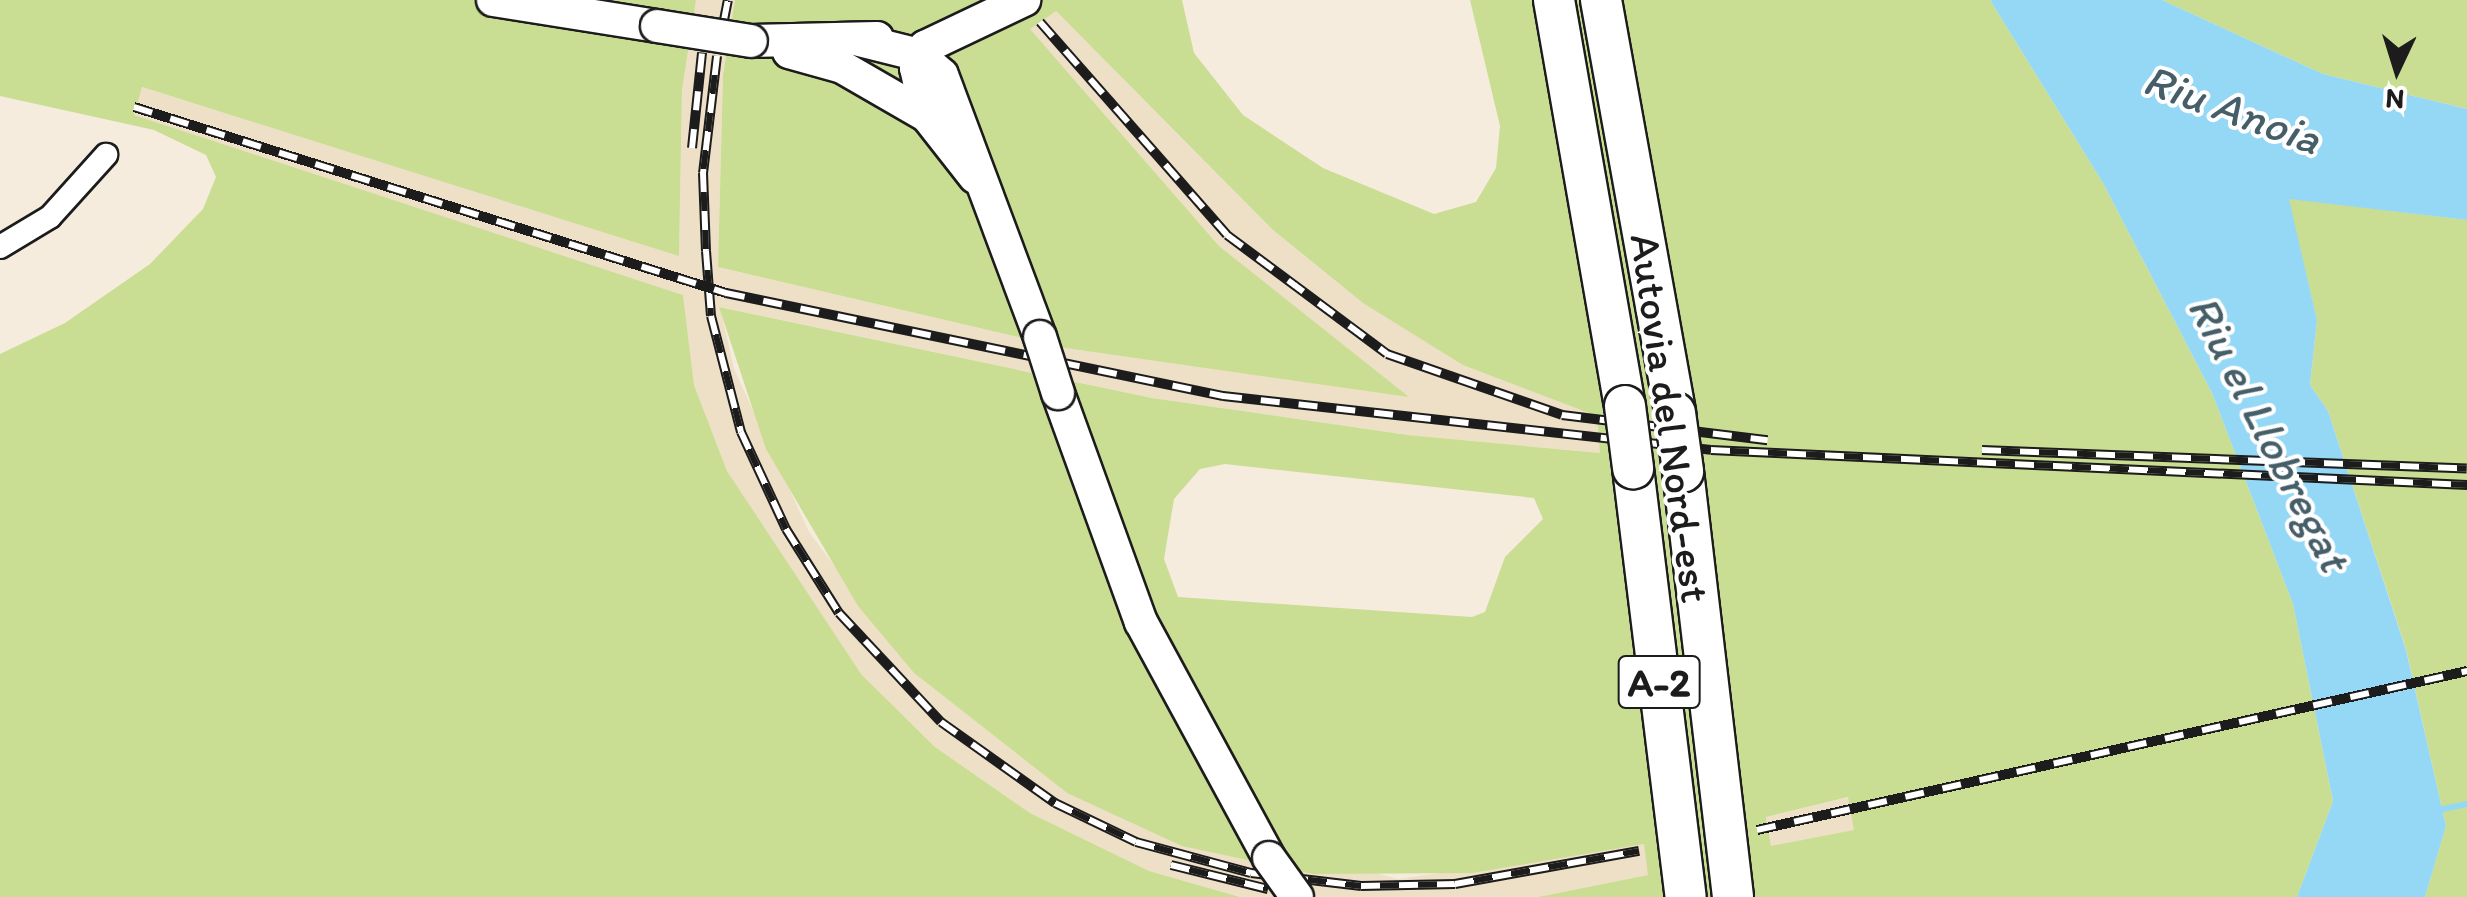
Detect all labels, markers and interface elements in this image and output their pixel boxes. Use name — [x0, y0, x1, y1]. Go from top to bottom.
north arrow — [2347, 20, 2447, 120]
water label: Riu Anoia — [2136, 52, 2328, 166]
text: N — [2384, 82, 2406, 118]
street label: Autovia del Nord-est — [1619, 230, 1721, 606]
water label: Riu el Llobregat — [2176, 286, 2362, 580]
road number: A-2 — [1616, 647, 1702, 717]

